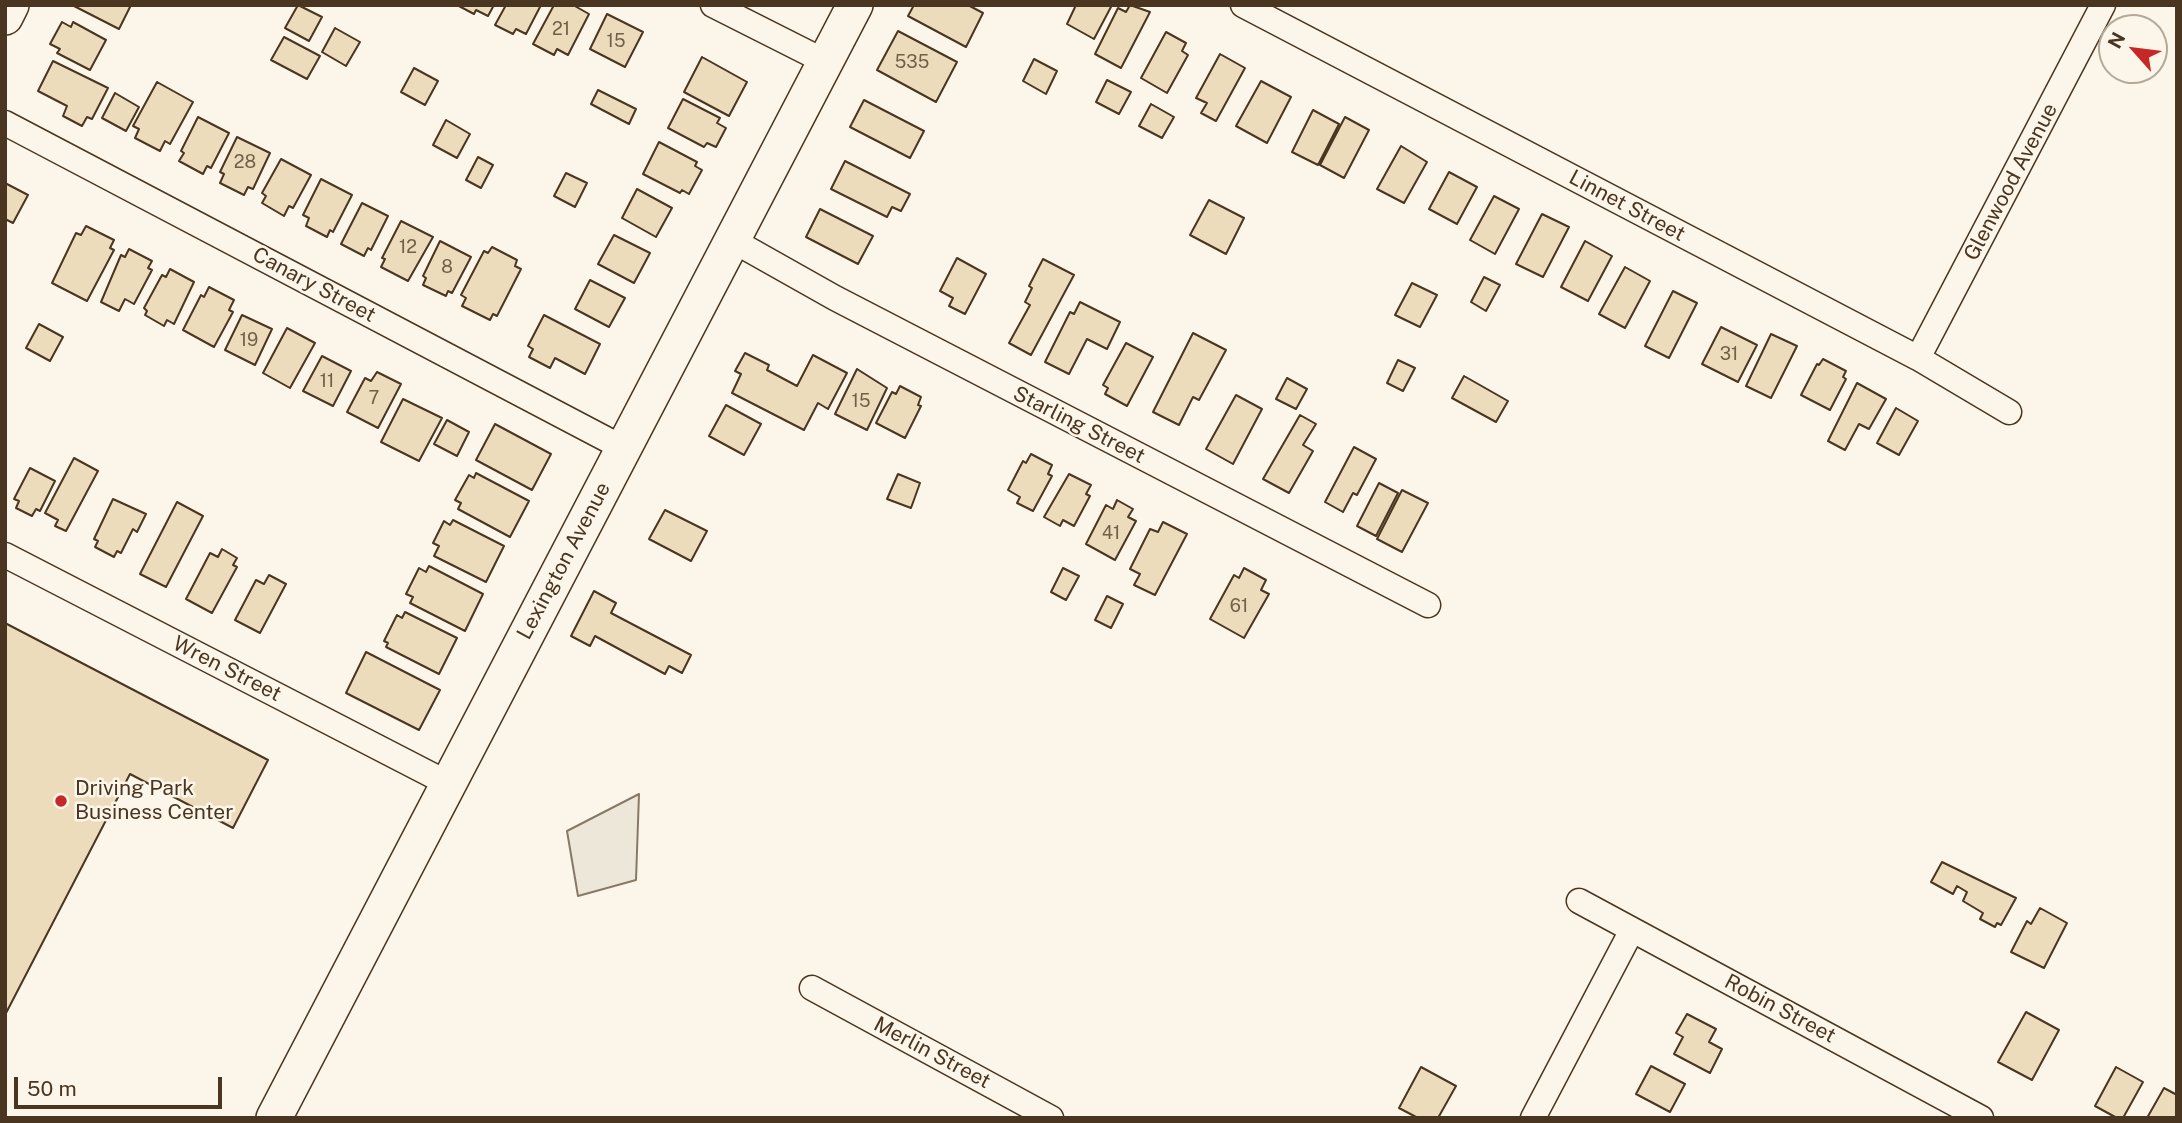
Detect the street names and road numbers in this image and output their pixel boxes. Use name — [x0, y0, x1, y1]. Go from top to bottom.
street label: Glenwood Avenue — [1959, 99, 2063, 265]
street label: Linnet Street — [1565, 165, 1689, 247]
street label: Canary Street — [248, 242, 380, 328]
street label: Starling Street — [1009, 381, 1149, 469]
street label: Lexington Avenue — [512, 478, 616, 644]
street label: Wren Street — [169, 631, 285, 707]
street label: Robin Street — [1720, 969, 1840, 1049]
street label: Merlin Street — [869, 1012, 995, 1094]

